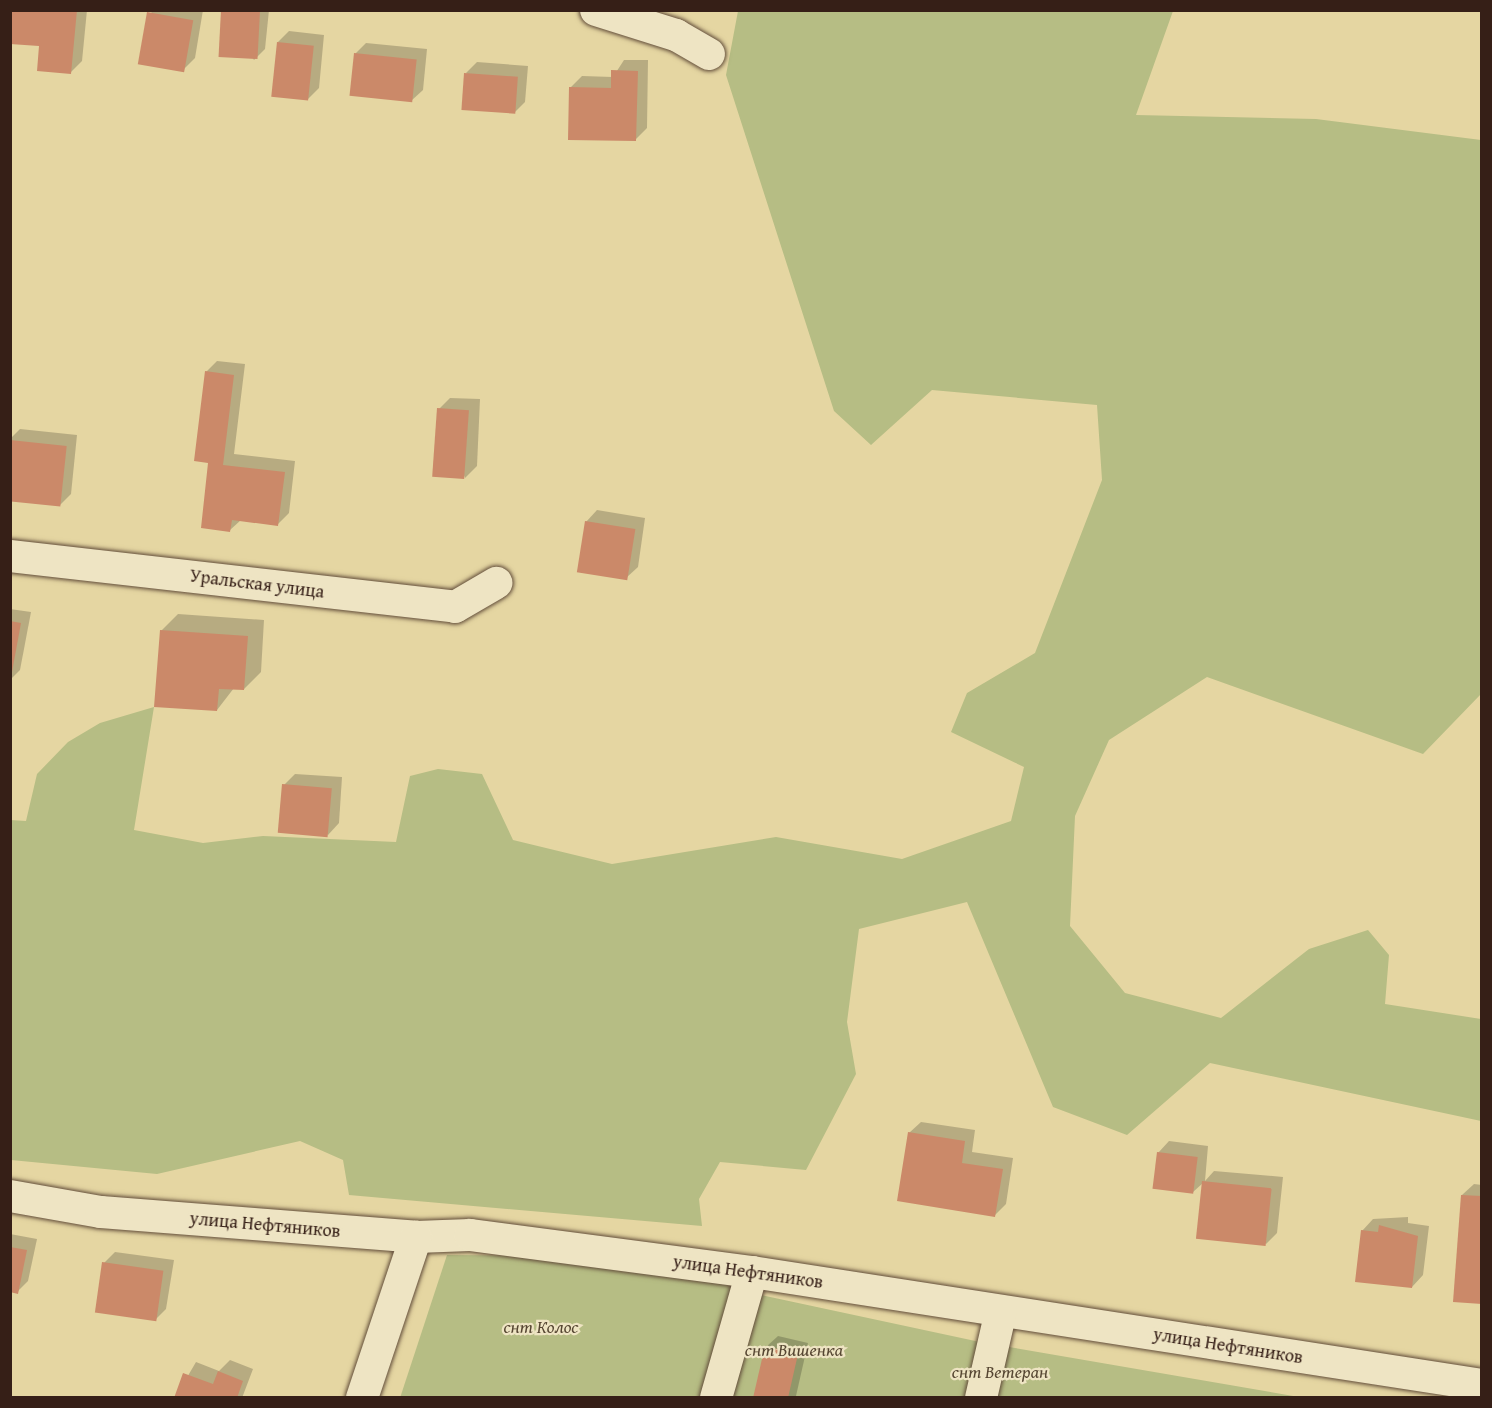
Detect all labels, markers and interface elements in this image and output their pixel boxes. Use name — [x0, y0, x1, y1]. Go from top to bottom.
street label: Уральская улица — [189, 565, 325, 603]
street label: улица Нефтяников — [189, 1208, 341, 1242]
street label: улица Нефтяников — [672, 1251, 824, 1293]
park label: снт Колос — [503, 1316, 579, 1338]
street label: улица Нефтяников — [1152, 1323, 1304, 1369]
park label: снт Вишенка — [745, 1339, 843, 1361]
park label: снт Ветеран — [952, 1361, 1048, 1383]

